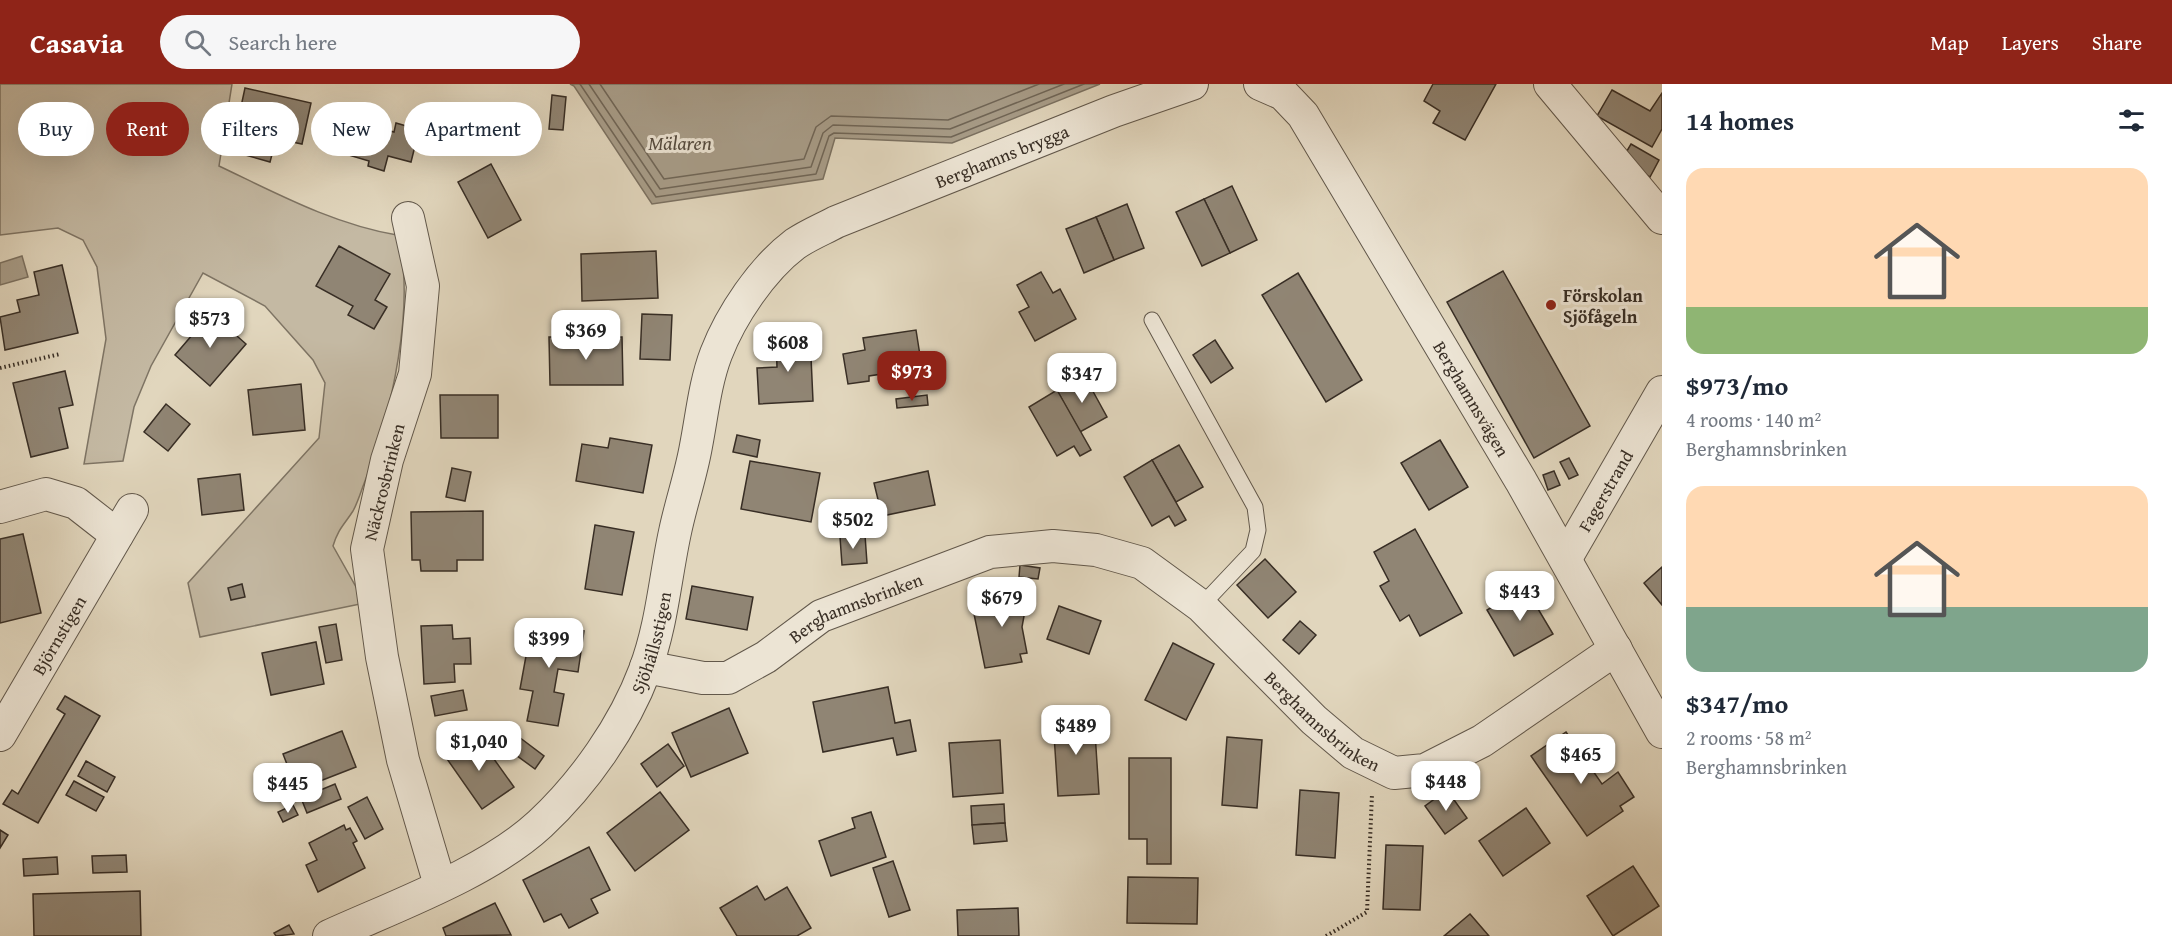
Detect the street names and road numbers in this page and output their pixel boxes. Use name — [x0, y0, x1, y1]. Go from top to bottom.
street label: Berghamns brygga — [931, 117, 1073, 195]
street label: Berghamnsvägen — [1427, 335, 1517, 461]
street label: Näckrosbrinken — [356, 421, 412, 543]
street label: Fagerstrand — [1571, 444, 1640, 536]
street label: Berghamnsbrinken — [783, 565, 926, 649]
street label: Björnstigen — [25, 590, 93, 680]
street label: Sjöhällsstigen — [623, 590, 678, 698]
street label: Berghamnsbrinken — [1259, 664, 1385, 778]

